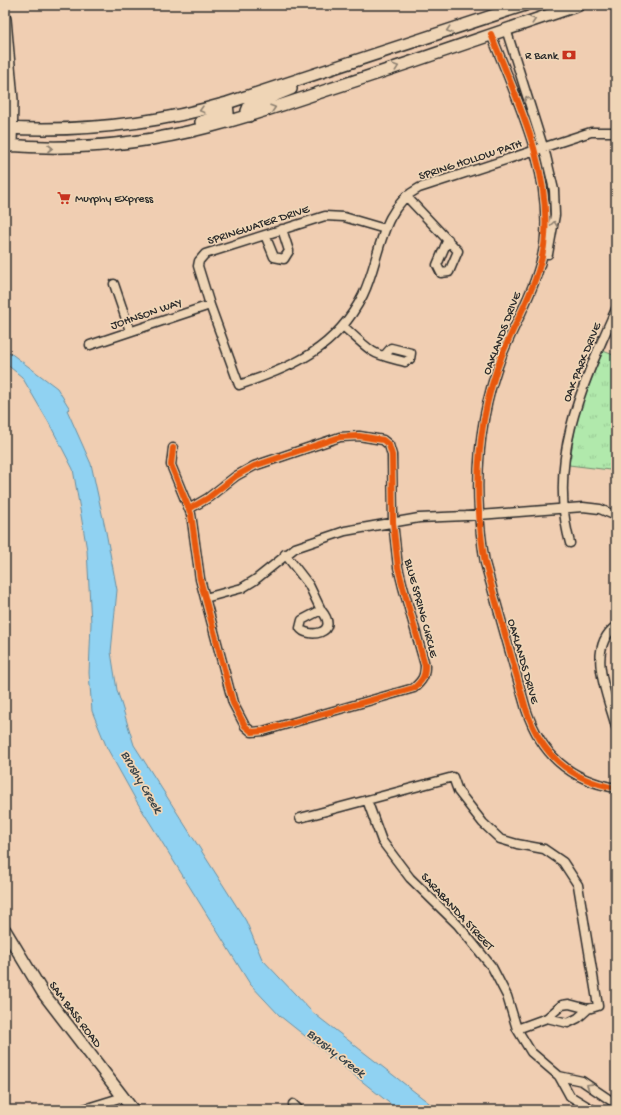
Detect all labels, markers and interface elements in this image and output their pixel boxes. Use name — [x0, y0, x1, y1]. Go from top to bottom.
one-way arrow — [529, 17, 536, 25]
one-way arrow — [445, 25, 452, 34]
bank icon: R Bank — [561, 47, 577, 63]
place label: R Bank — [525, 50, 560, 64]
one-way arrow — [393, 63, 400, 72]
one-way arrow — [524, 95, 532, 102]
one-way arrow — [269, 104, 276, 113]
one-way arrow — [198, 106, 205, 114]
street label: SPRING HOLLOW PATH — [417, 138, 524, 184]
one-way arrow — [47, 144, 53, 152]
supermarket icon: Murphy Express — [56, 190, 72, 206]
place label: Murphy Express — [75, 193, 154, 207]
street label: SPRINGWATER DRIVE — [206, 203, 312, 249]
one-way arrow — [549, 221, 558, 228]
street label: OAKLANDS DRIVE — [481, 290, 525, 377]
street label: JOHNSON WAY — [109, 296, 185, 334]
street label: OAK PARK DRIVE — [561, 321, 605, 404]
street label: BLUE SPRING CIRCLE — [400, 557, 440, 660]
street label: OAKLANDS DRIVE — [503, 618, 541, 706]
water label: Brushy Creek — [117, 748, 165, 817]
street label: SARABANDA STREET — [417, 871, 497, 955]
street label: SAM BASS ROAD — [45, 979, 104, 1051]
water label: Brushy Creek — [303, 1027, 368, 1082]
one-way arrow — [586, 1083, 593, 1091]

